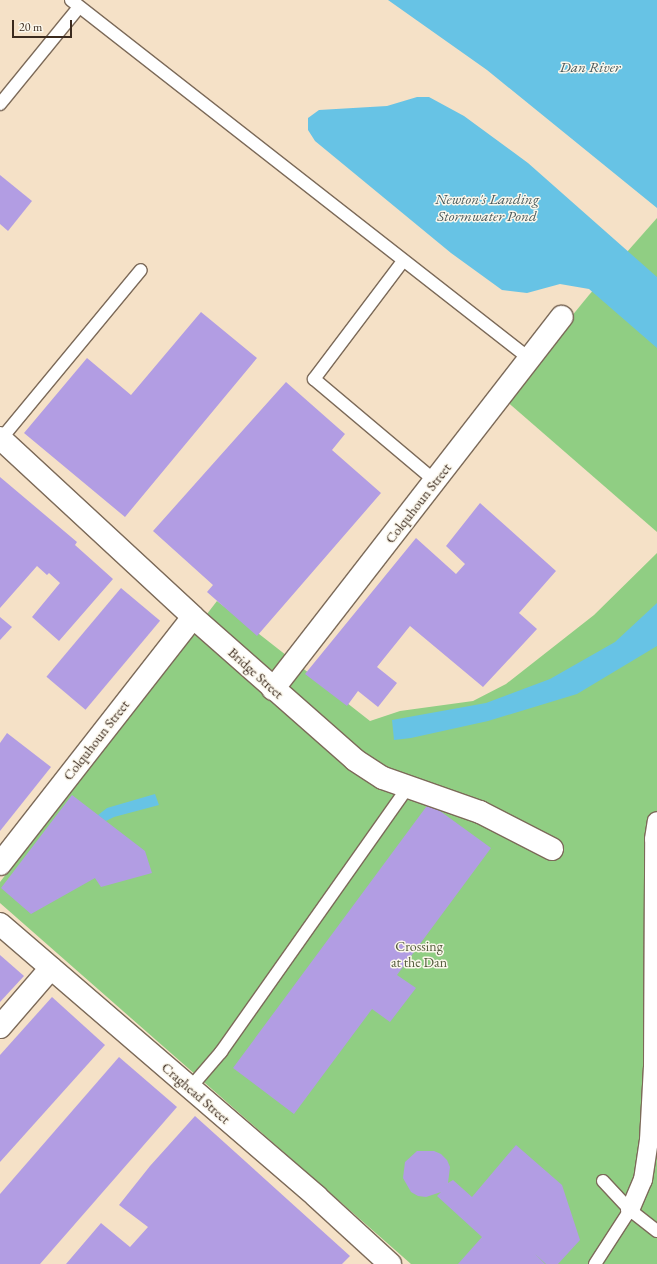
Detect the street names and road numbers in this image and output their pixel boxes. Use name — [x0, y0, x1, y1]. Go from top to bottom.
street label: Colquhoun Street — [381, 460, 455, 546]
street label: Bridge Street — [225, 644, 287, 702]
street label: Colquhoun Street — [59, 697, 133, 783]
street label: Craghead Street — [158, 1059, 234, 1127]

